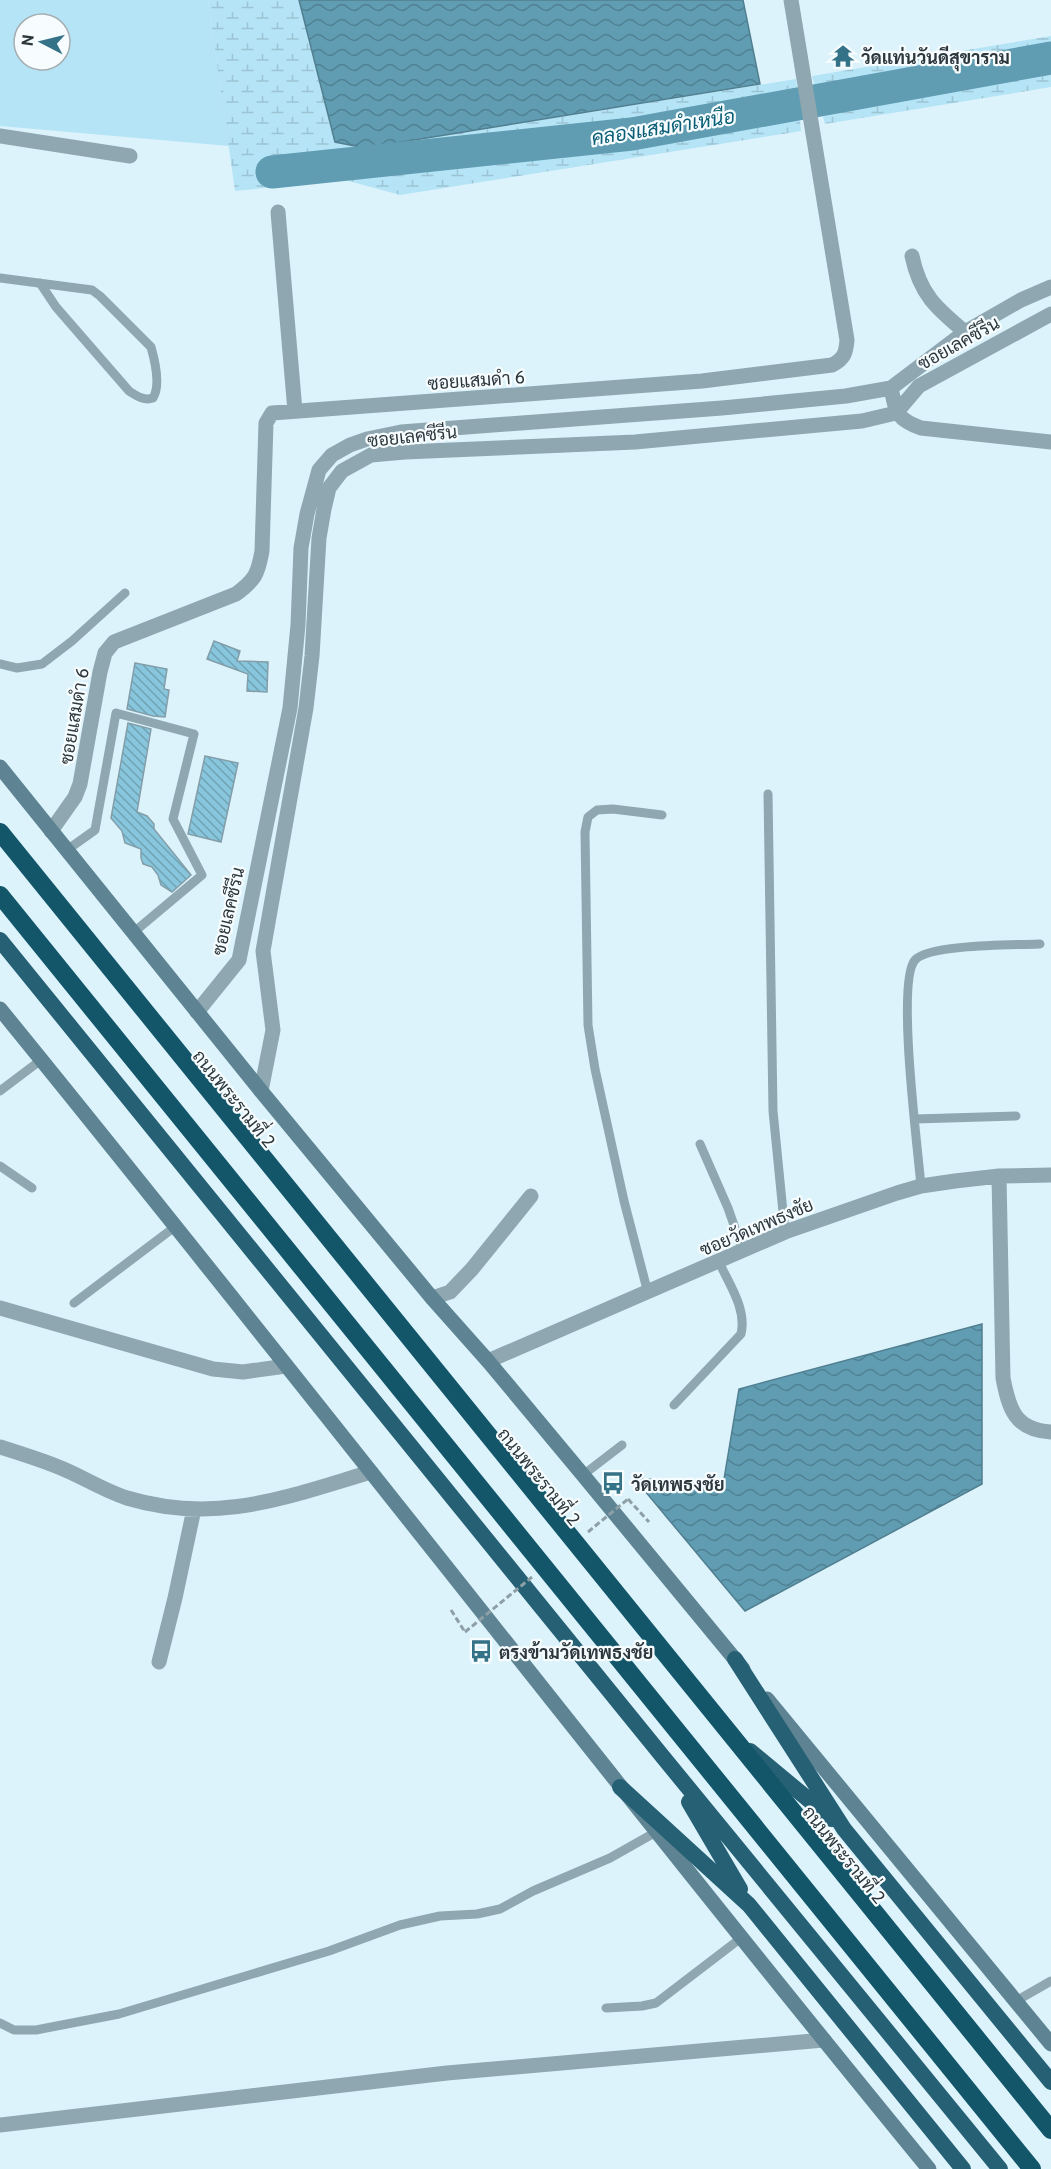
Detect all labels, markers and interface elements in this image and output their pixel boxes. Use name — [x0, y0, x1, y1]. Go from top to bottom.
north arrow — [12, 12, 72, 72]
text: N — [16, 33, 38, 47]
temple icon: วัดแท่นวันดีสุขาราม — [830, 43, 856, 69]
place label: วัดแท่นวันดีสุขาราม — [861, 45, 1010, 72]
water label: คลองแสมดำเหนือ — [589, 102, 737, 150]
street label: ซอยเลคซีรีน — [913, 310, 1003, 374]
street label: ซอยแสมดำ 6 — [427, 364, 526, 394]
street label: ซอยเลคซีรีน — [366, 419, 458, 451]
street label: ซอยแสมดำ 6 — [53, 666, 93, 766]
street label: ซอยเลคซีรีน — [206, 865, 248, 957]
street label: ถนนพระรามที่ 2 — [189, 1043, 284, 1152]
street label: ซอยวัดเทพธงชัย — [696, 1192, 816, 1260]
street label: ถนนพระรามที่ 2 — [494, 1421, 589, 1530]
bus stop icon: วัดเทพธงชัย — [600, 1470, 626, 1496]
place label: วัดเทพธงชัย — [631, 1472, 725, 1495]
bus stop icon: ตรงข้ามวัดเทพธงชัย — [468, 1638, 494, 1664]
place label: ตรงข้ามวัดเทพธงชัย — [499, 1640, 653, 1663]
street label: ถนนพระรามที่ 2 — [799, 1799, 894, 1908]

